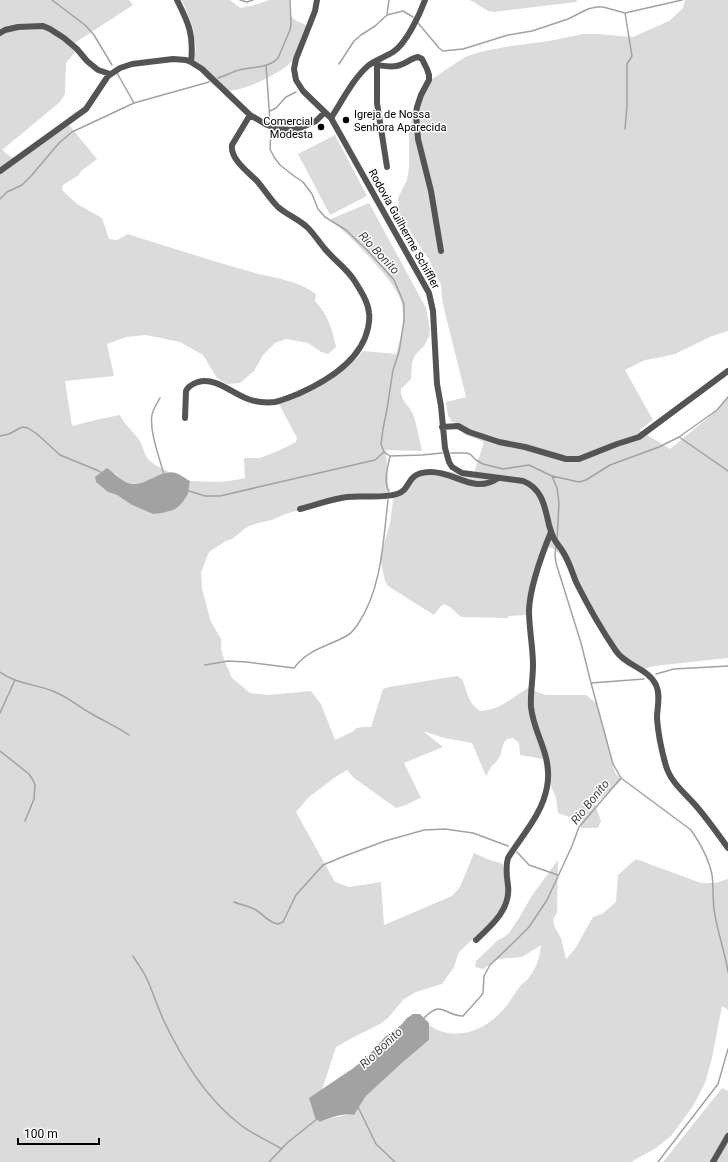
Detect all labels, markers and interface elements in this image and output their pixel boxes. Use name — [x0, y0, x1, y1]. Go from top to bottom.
place label: Igreja de Nossa Senhora Aparecida — [354, 108, 446, 134]
place label: Comercial Modesta — [263, 115, 313, 141]
marker: Igreja de Nossa Senhora Aparecida — [341, 115, 351, 125]
marker: Comercial Modesta — [316, 122, 326, 132]
street label: Rodovia Guilherme Schiffler — [366, 167, 443, 291]
water label: Rio Bonito — [356, 229, 402, 277]
water label: Rio Bonito — [568, 777, 612, 827]
water label: Rio Bonito — [357, 1025, 405, 1071]
scale bar — [18, 1120, 99, 1146]
text: 100 m — [24, 1127, 58, 1141]

